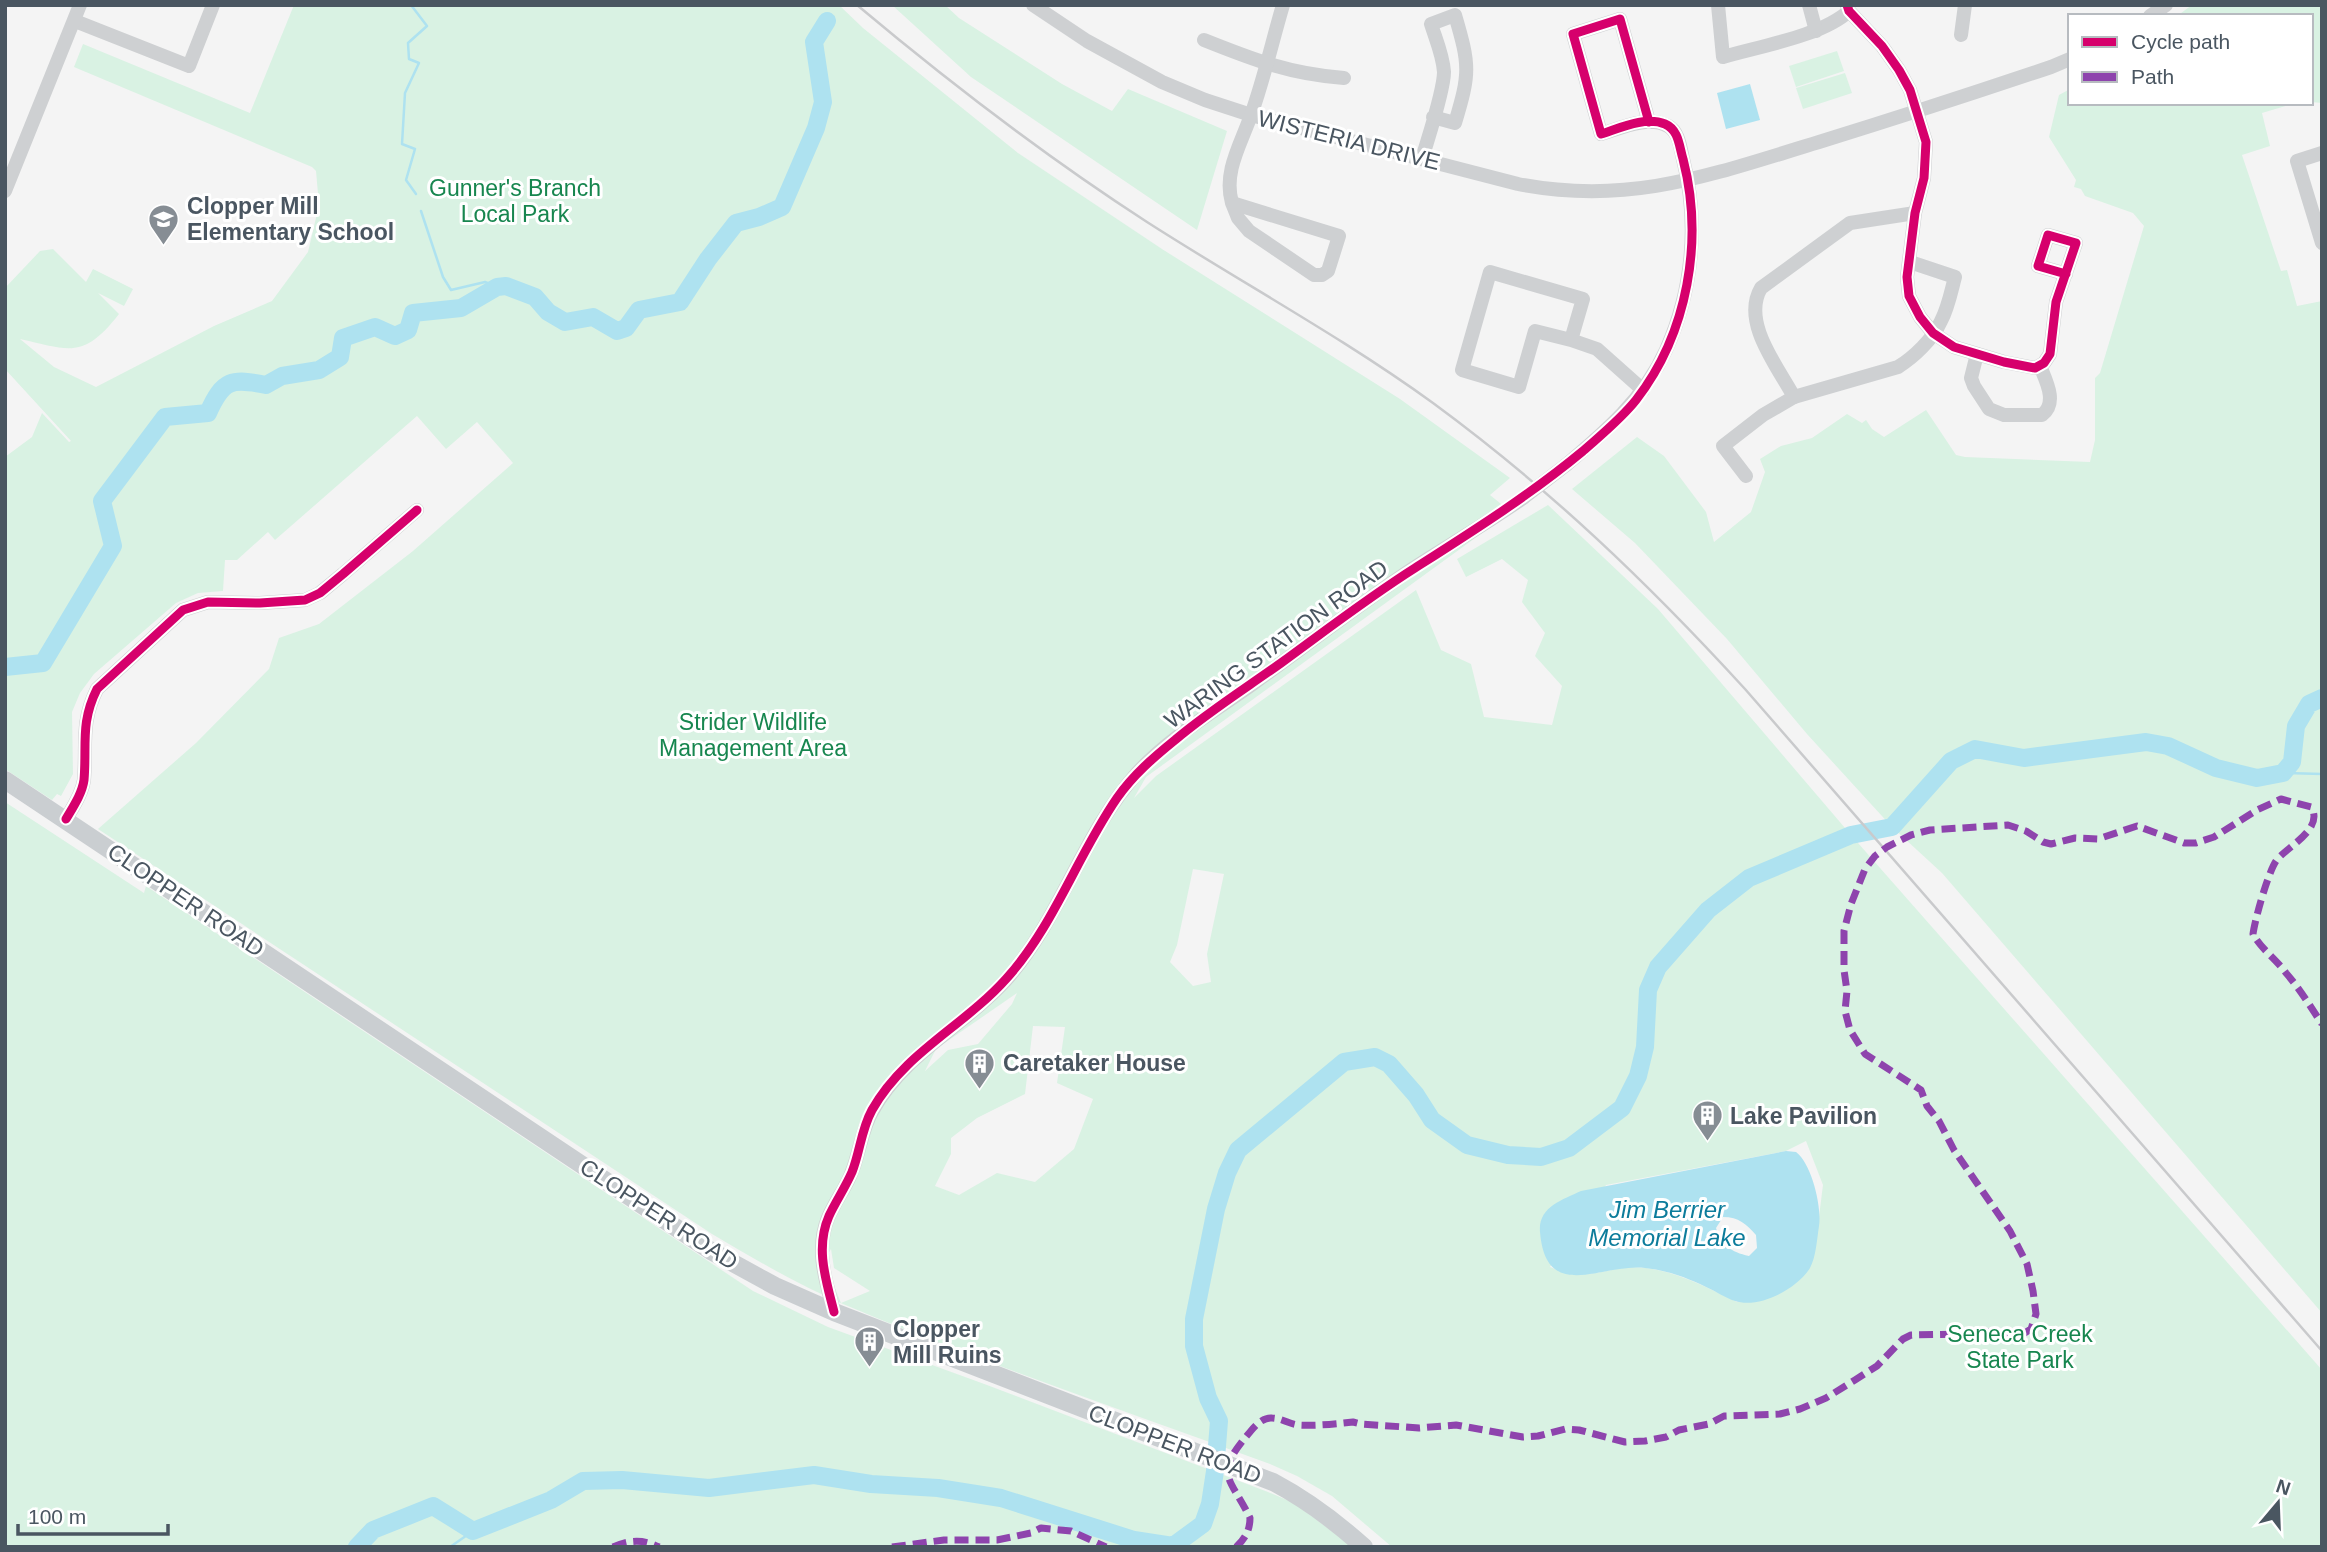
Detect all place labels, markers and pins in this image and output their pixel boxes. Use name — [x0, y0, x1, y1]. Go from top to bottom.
place label: Clopper Mill Elementary School — [187, 193, 394, 245]
school or university icon: Clopper Mill Elementary School — [147, 202, 181, 246]
building icon: Caretaker House — [963, 1046, 997, 1090]
place label: Caretaker House — [1003, 1050, 1186, 1076]
building icon: Lake Pavilion — [1690, 1099, 1724, 1143]
place label: Lake Pavilion — [1730, 1103, 1877, 1129]
place label: Clopper Mill Ruins — [893, 1316, 1002, 1368]
building icon: Clopper Mill Ruins — [853, 1325, 887, 1369]

